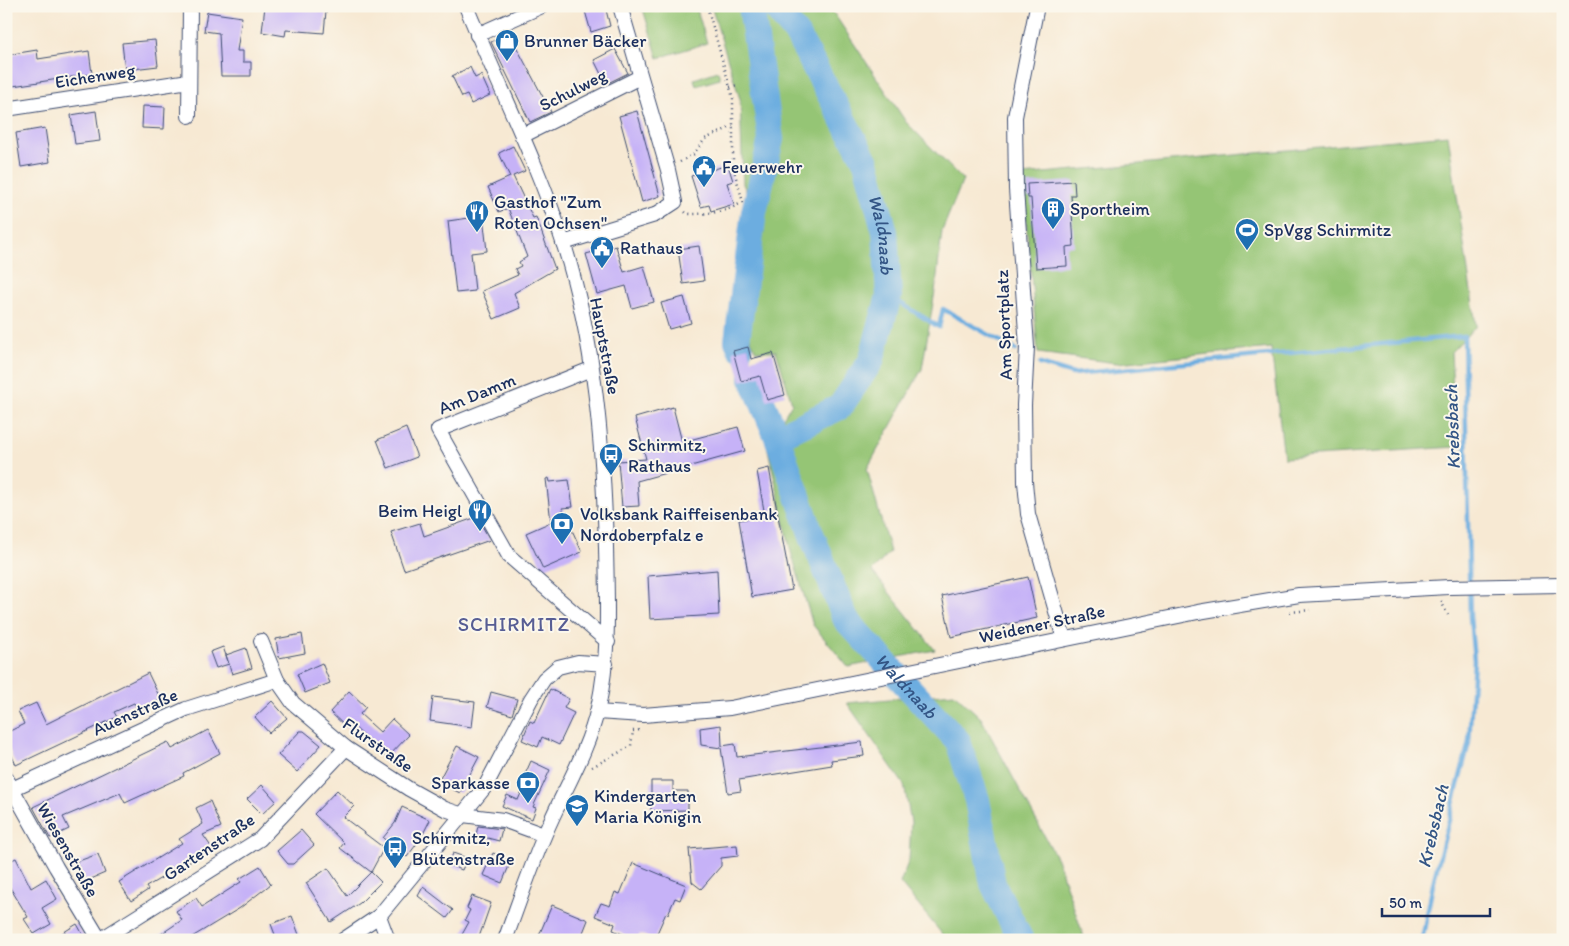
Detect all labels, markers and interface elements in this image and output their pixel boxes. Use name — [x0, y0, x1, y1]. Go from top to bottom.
shop icon: Brunner Bäcker — [494, 28, 520, 62]
place label: Brunner Bäcker — [524, 30, 647, 52]
street label: Eichenweg — [53, 59, 138, 93]
street label: Schulweg — [536, 63, 611, 116]
public building icon: Feuerwehr — [691, 154, 717, 188]
place label: Feuerwehr — [722, 156, 803, 178]
place label: Gasthof "Zum Roten Ochsen" — [494, 191, 607, 234]
water label: Waldnaab — [864, 192, 899, 276]
building icon: Sportheim — [1040, 196, 1066, 230]
place label: Sportheim — [1070, 198, 1150, 220]
restaurant icon: Gasthof "Zum Roten Ochsen" — [464, 199, 490, 233]
sports icon: SpVgg Schirmitz — [1234, 217, 1260, 251]
place label: SpVgg Schirmitz — [1264, 219, 1392, 241]
public building icon: Rathaus — [589, 235, 615, 269]
place label: Rathaus — [620, 237, 683, 259]
street label: Am Sportplatz — [991, 269, 1017, 381]
street label: Hauptstraße — [585, 296, 625, 396]
street label: Am Damm — [435, 369, 519, 419]
water label: Krebsbach — [1439, 383, 1465, 470]
place label: Schirmitz, Rathaus — [628, 434, 707, 477]
bus stop icon: Schirmitz, Rathaus — [598, 442, 624, 476]
restaurant icon: Beim Heigl — [467, 498, 493, 532]
place label: Beim Heigl — [378, 500, 462, 522]
place label: Volksbank Raiffeisenbank Nordoberpfalz e — [580, 503, 777, 546]
bank icon: Volksbank Raiffeisenbank Nordoberpfalz e — [549, 511, 575, 545]
street label: Weidener Straße — [977, 600, 1107, 648]
district label: SCHIRMITZ — [458, 612, 570, 636]
water label: Waldnaab — [871, 648, 943, 724]
street label: Auenstraße — [89, 683, 181, 741]
street label: Flurstraße — [338, 713, 418, 777]
bank icon: Sparkasse — [515, 770, 541, 804]
place label: Sparkasse — [431, 772, 510, 794]
water label: Krebsbach — [1412, 781, 1454, 870]
place label: Kindergarten Maria Königin — [594, 785, 701, 828]
school or university icon: Kindergarten Maria Königin — [564, 793, 590, 827]
street label: Wiesenstraße — [32, 799, 104, 901]
street label: Gartenstraße — [159, 808, 259, 886]
place label: Schirmitz, Blütenstraße — [412, 827, 515, 870]
bus stop icon: Schirmitz, Blütenstraße — [382, 835, 408, 869]
scale bar — [1382, 886, 1489, 918]
text: 50 m — [1389, 894, 1422, 912]

